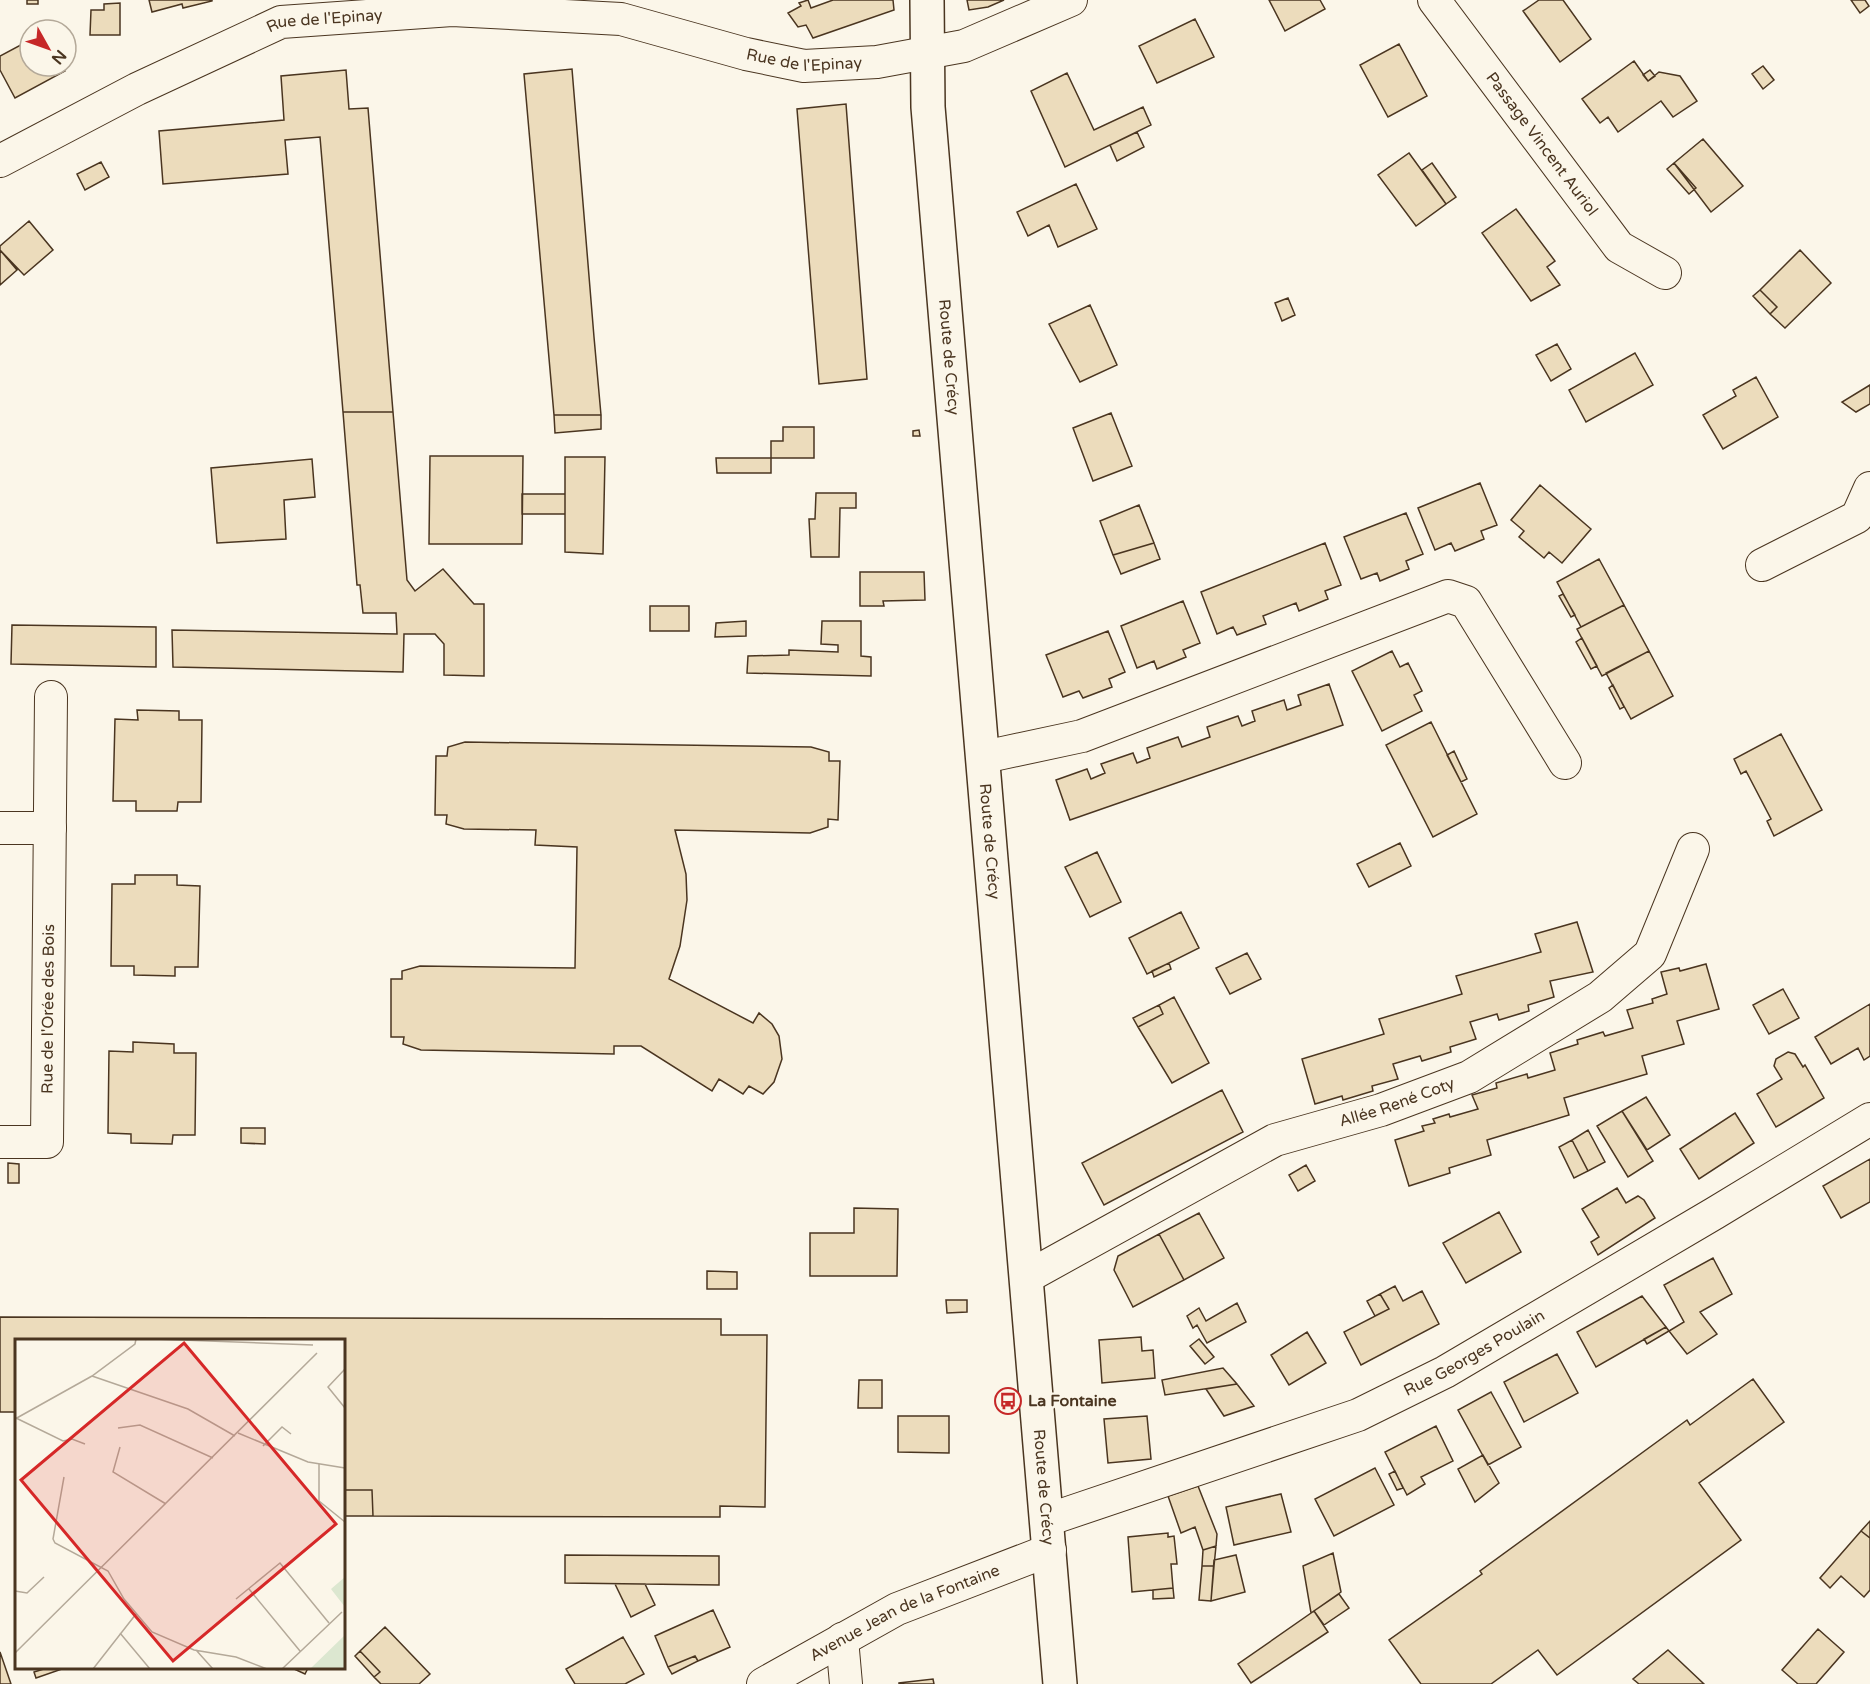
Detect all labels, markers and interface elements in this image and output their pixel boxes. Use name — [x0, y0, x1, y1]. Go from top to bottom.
street label: Rue de l'Epinay — [263, 5, 384, 37]
north arrow — [18, 18, 78, 78]
street label: Rue de l'Epinay — [745, 44, 863, 76]
text: N — [47, 46, 71, 68]
street label: Passage Vincent Auriol — [1482, 68, 1602, 220]
street label: Route de Crécy — [934, 298, 964, 416]
street label: Route de Crécy — [975, 783, 1004, 901]
street label: Rue de l'Orée des Bois — [37, 924, 59, 1094]
street label: Allée René Coty — [1337, 1073, 1458, 1131]
street label: Rue Georges Poulain — [1400, 1305, 1548, 1401]
inset map — [15, 1339, 345, 1669]
bus stop icon: La Fontaine — [993, 1386, 1023, 1416]
place label: La Fontaine — [1028, 1391, 1117, 1411]
street label: Route de Crécy — [1029, 1428, 1058, 1546]
street label: Avenue Jean de la Fontaine — [806, 1560, 1003, 1666]

